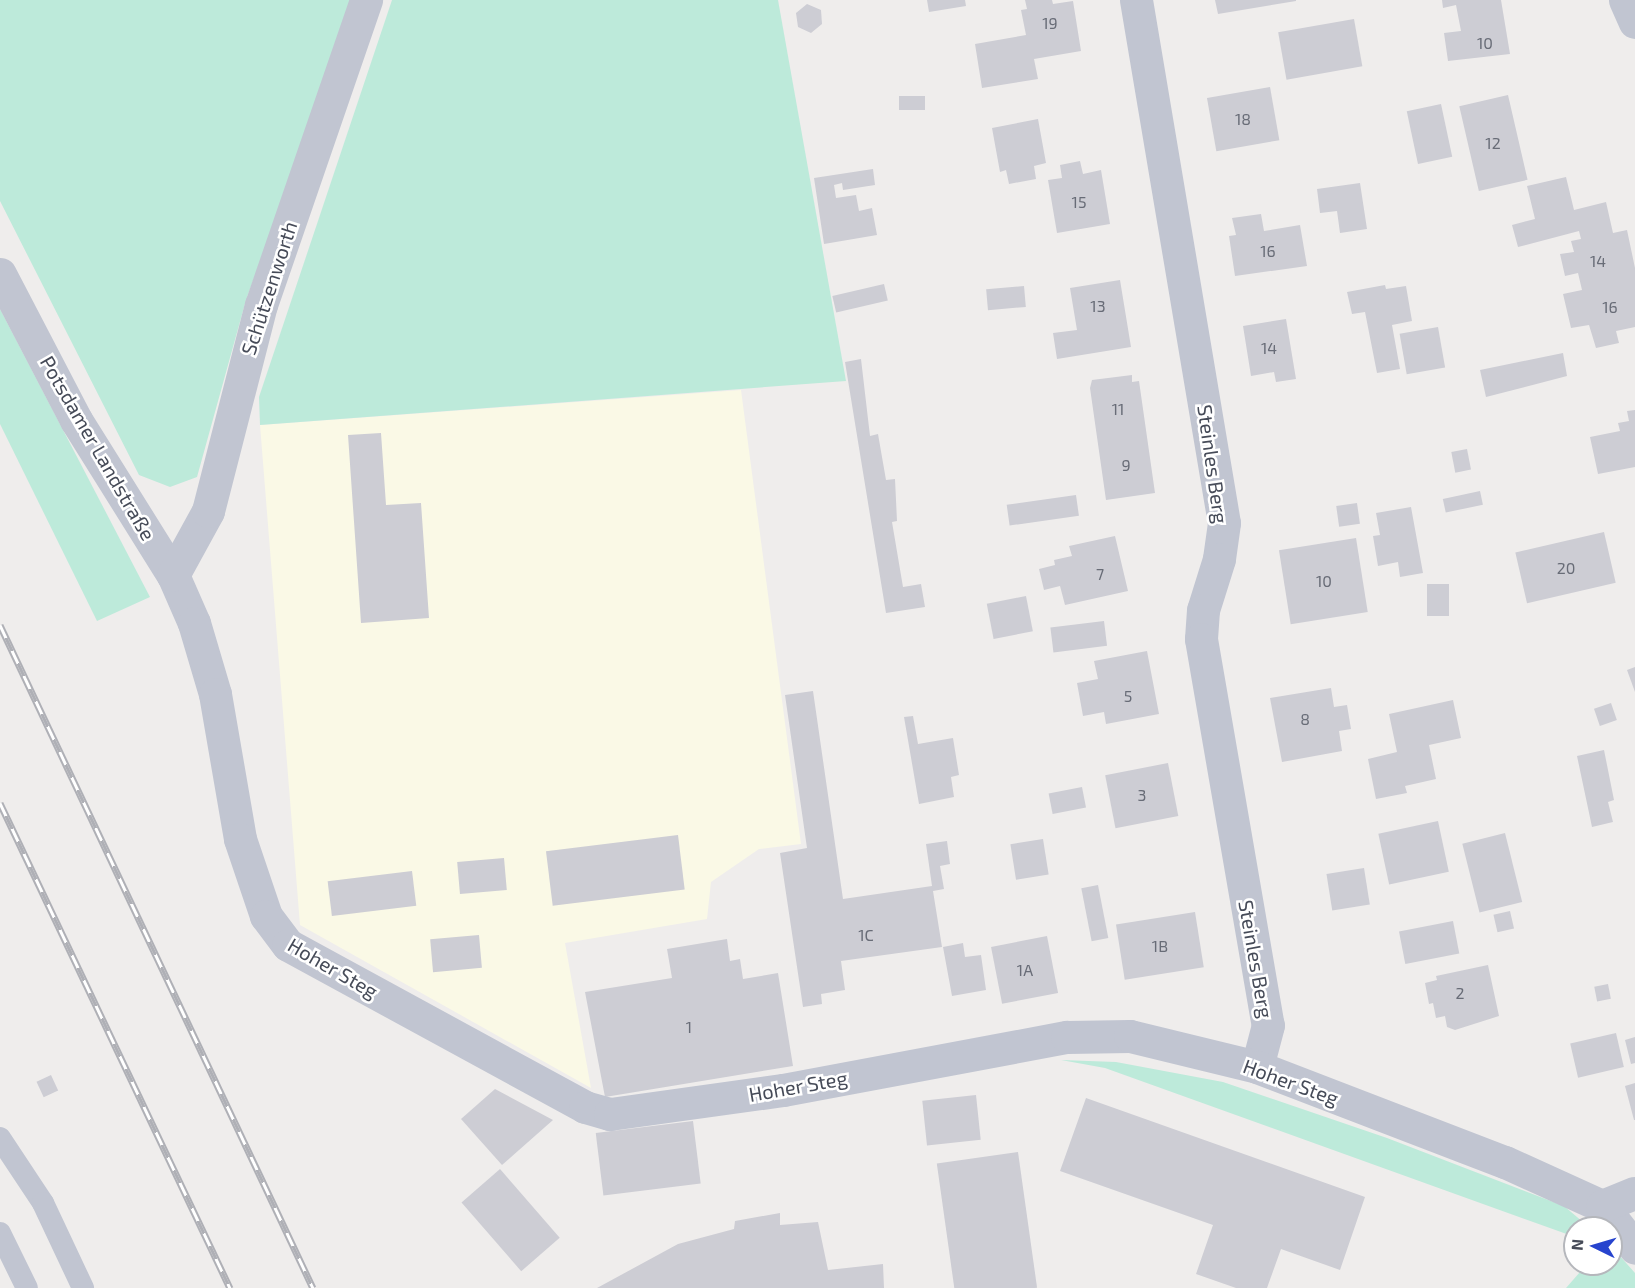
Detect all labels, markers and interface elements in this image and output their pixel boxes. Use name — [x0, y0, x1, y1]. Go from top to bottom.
house number: 19 — [1042, 13, 1058, 33]
house number: 10 — [1477, 33, 1493, 53]
house number: 18 — [1235, 109, 1251, 129]
house number: 12 — [1485, 133, 1501, 153]
house number: 15 — [1072, 192, 1086, 212]
street label: Schützenworth — [236, 218, 302, 358]
house number: 16 — [1260, 241, 1276, 261]
house number: 14 — [1590, 251, 1606, 271]
house number: 13 — [1090, 296, 1106, 316]
house number: 16 — [1602, 297, 1618, 317]
house number: 14 — [1261, 338, 1277, 358]
street label: Potsdamer Landstraße — [35, 351, 161, 545]
house number: 11 — [1112, 399, 1124, 419]
street label: Steinles Berg — [1193, 403, 1233, 525]
house number: 9 — [1121, 455, 1131, 475]
house number: 20 — [1557, 558, 1575, 578]
house number: 7 — [1096, 564, 1104, 584]
house number: 10 — [1316, 571, 1332, 591]
house number: 5 — [1124, 686, 1132, 706]
house number: 8 — [1300, 709, 1310, 729]
house number: 3 — [1138, 785, 1146, 805]
street label: Steinles Berg — [1234, 898, 1278, 1020]
house number: 1C — [858, 925, 874, 945]
street label: Hoher Steg — [284, 933, 382, 1003]
house number: 1B — [1152, 936, 1168, 956]
house number: 1A — [1017, 960, 1033, 980]
house number: 2 — [1456, 983, 1464, 1003]
house number: 1 — [686, 1017, 692, 1037]
street label: Hoher Steg — [1240, 1054, 1342, 1110]
street label: Hoher Steg — [747, 1065, 849, 1107]
north arrow — [1563, 1216, 1623, 1276]
text: N — [1567, 1238, 1587, 1251]

